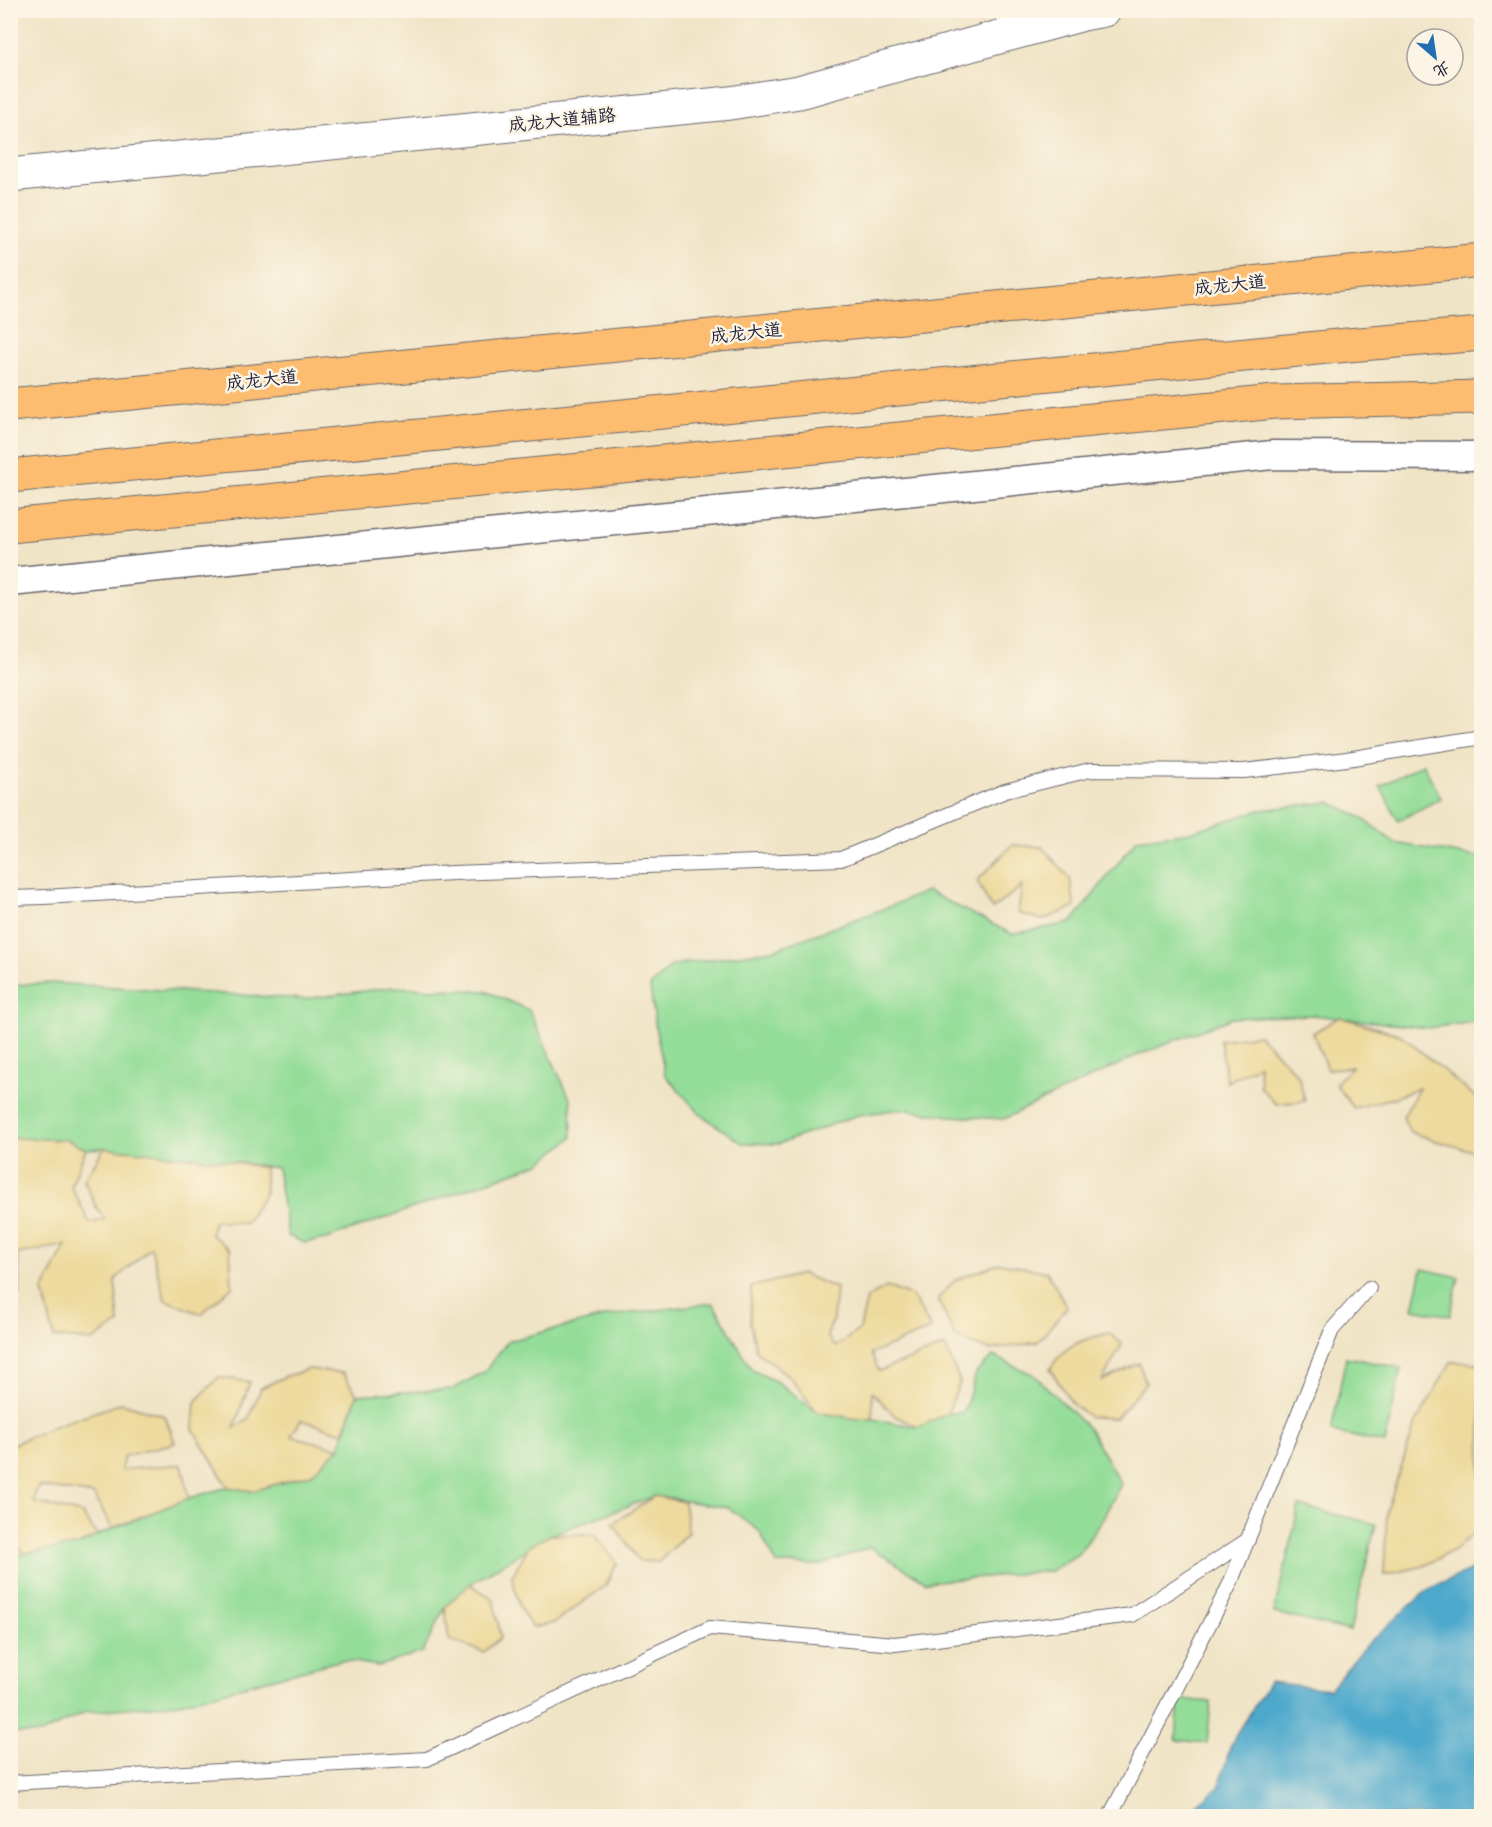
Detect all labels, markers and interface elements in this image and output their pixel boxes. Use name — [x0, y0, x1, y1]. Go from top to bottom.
north arrow — [1405, 27, 1465, 87]
text: 北 — [1430, 57, 1454, 82]
street label: 成龙大道辅路 — [507, 103, 617, 138]
street label: 成龙大道 — [1193, 270, 1267, 301]
street label: 成龙大道 — [709, 318, 783, 349]
street label: 成龙大道 — [225, 365, 299, 396]

